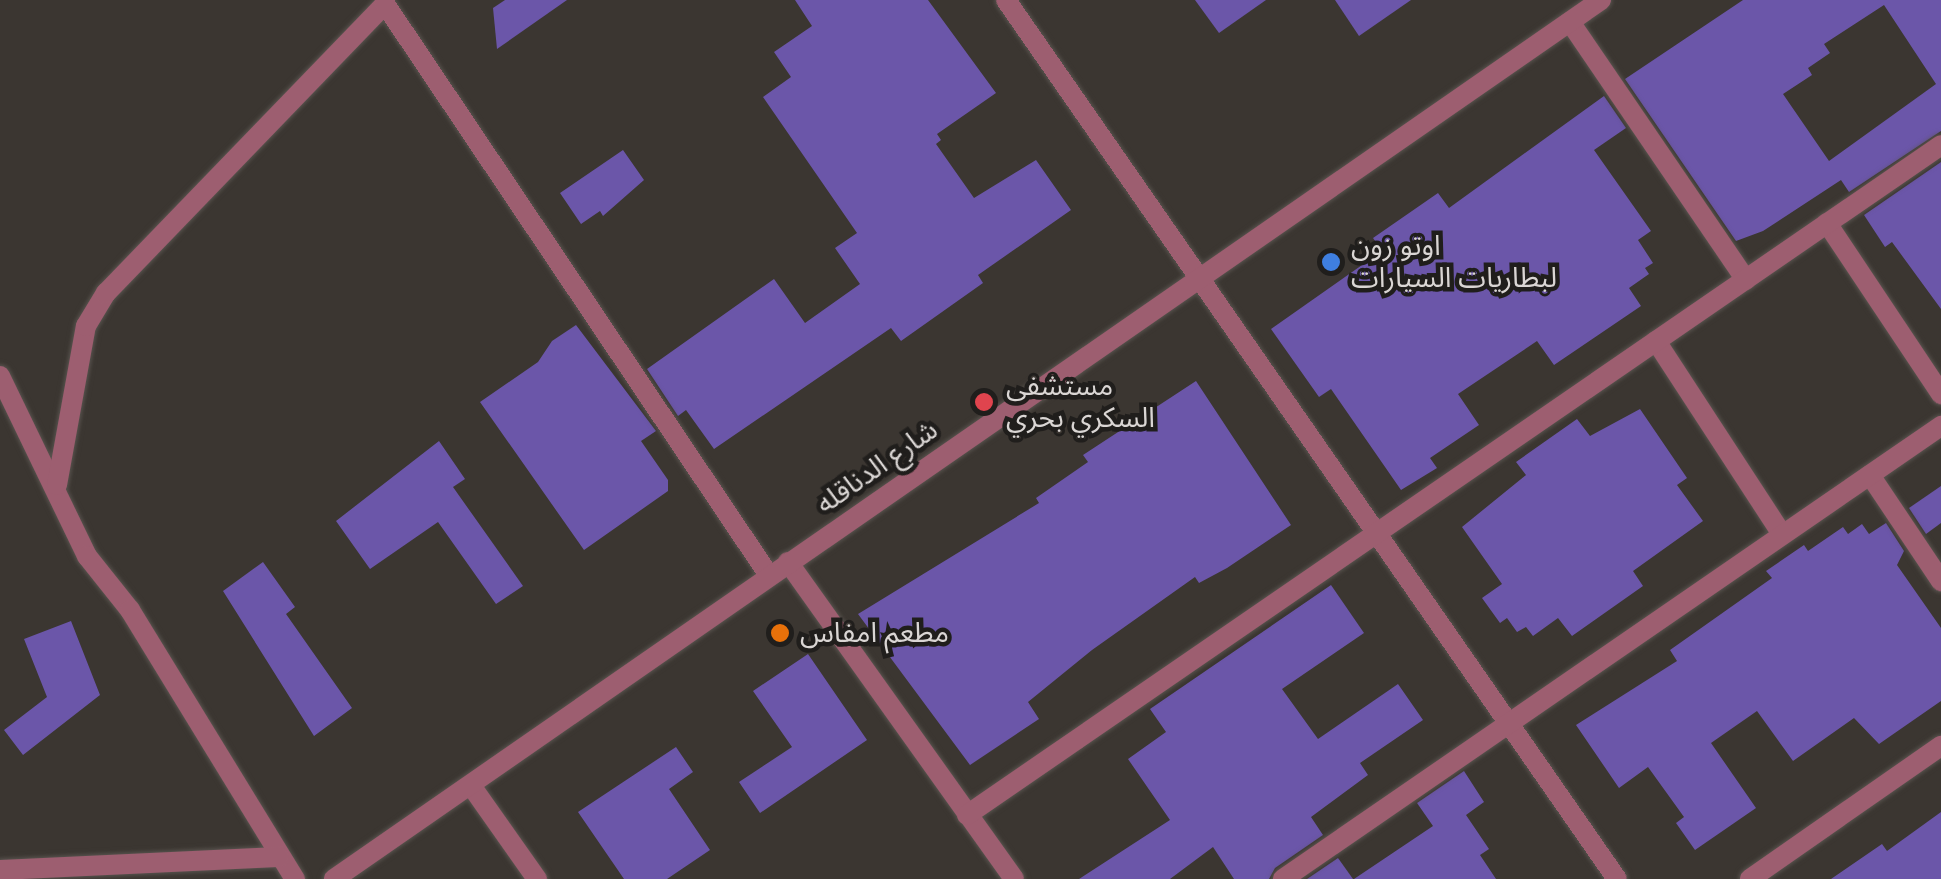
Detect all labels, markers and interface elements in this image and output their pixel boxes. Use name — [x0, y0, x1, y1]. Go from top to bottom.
place label: اوتو زون لبطاريات السيارات — [1351, 229, 1557, 295]
marker: اوتو زون لبطاريات السيارات — [1320, 251, 1342, 273]
place label: مستشفى السكري بحري — [1006, 369, 1155, 435]
marker: مستشفى السكري بحري — [971, 389, 997, 415]
street label: شارع الدناقله — [810, 413, 944, 521]
place label: مطعم امفاس — [800, 616, 949, 650]
marker: مطعم امفاس — [769, 622, 791, 644]

